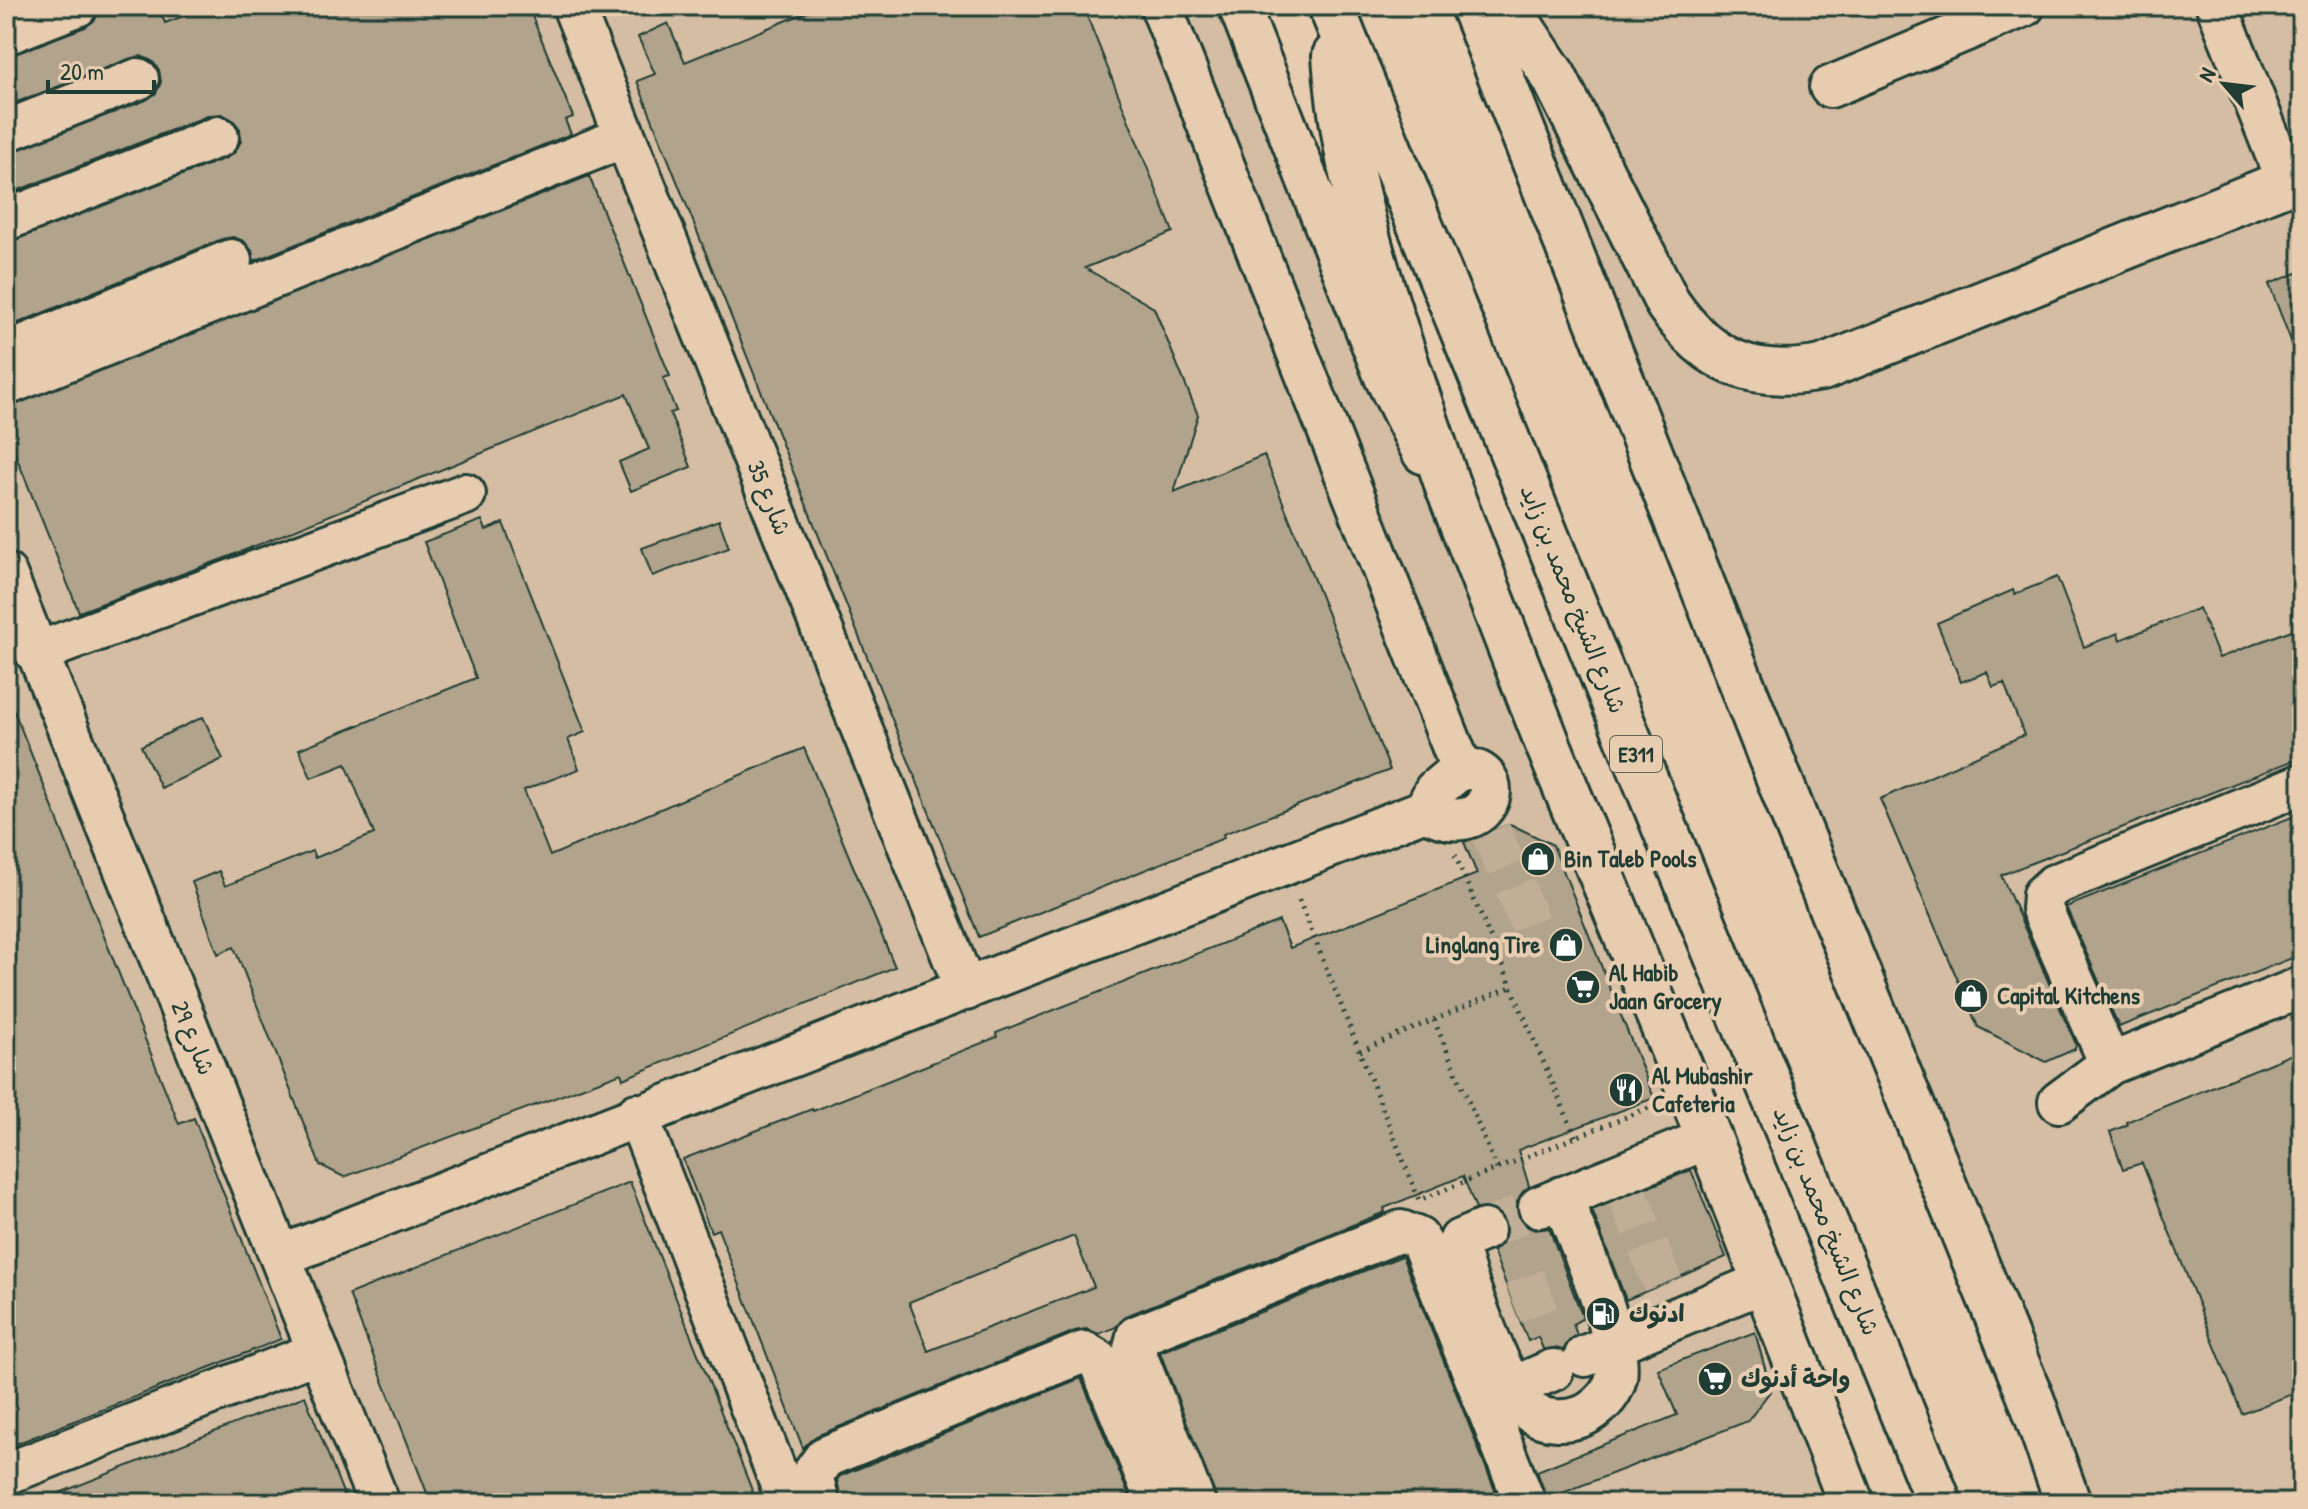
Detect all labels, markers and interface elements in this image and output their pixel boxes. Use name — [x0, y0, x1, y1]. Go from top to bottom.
scale bar — [48, 44, 154, 94]
north arrow — [2184, 44, 2264, 124]
text: 20 m — [60, 55, 104, 87]
text: N — [2190, 62, 2222, 87]
street label: شارع 35 — [739, 455, 799, 541]
street label: شارع الشيخ محمد بن زايد — [1511, 479, 1635, 719]
road number: E311 — [1610, 736, 1662, 772]
shop icon: Bin Taleb Pools — [1519, 840, 1557, 878]
place label: Bin Taleb Pools — [1564, 842, 1696, 874]
shop icon: Linglang Tire — [1547, 926, 1585, 964]
place label: Linglang Tire — [1426, 928, 1540, 961]
place label: Al Habib Jaan Grocery — [1609, 956, 1722, 1017]
supermarket icon: Al Habib Jaan Grocery — [1564, 968, 1602, 1006]
shop icon: Capital Kitchens — [1952, 977, 1990, 1015]
place label: Capital Kitchens — [1997, 979, 2140, 1012]
street label: شارع 29 — [163, 996, 223, 1080]
place label: Al Mubashir Cafeteria — [1652, 1059, 1753, 1119]
restaurant icon: Al Mubashir Cafeteria — [1607, 1071, 1645, 1109]
street label: شارع الشيخ محمد بن زايد — [1764, 1101, 1888, 1341]
fuel station icon: ادنوك — [1584, 1295, 1622, 1333]
place label: ادنوك — [1629, 1297, 1685, 1329]
supermarket icon: واحة أدنوك — [1696, 1360, 1734, 1398]
place label: واحة أدنوك — [1741, 1362, 1850, 1394]

